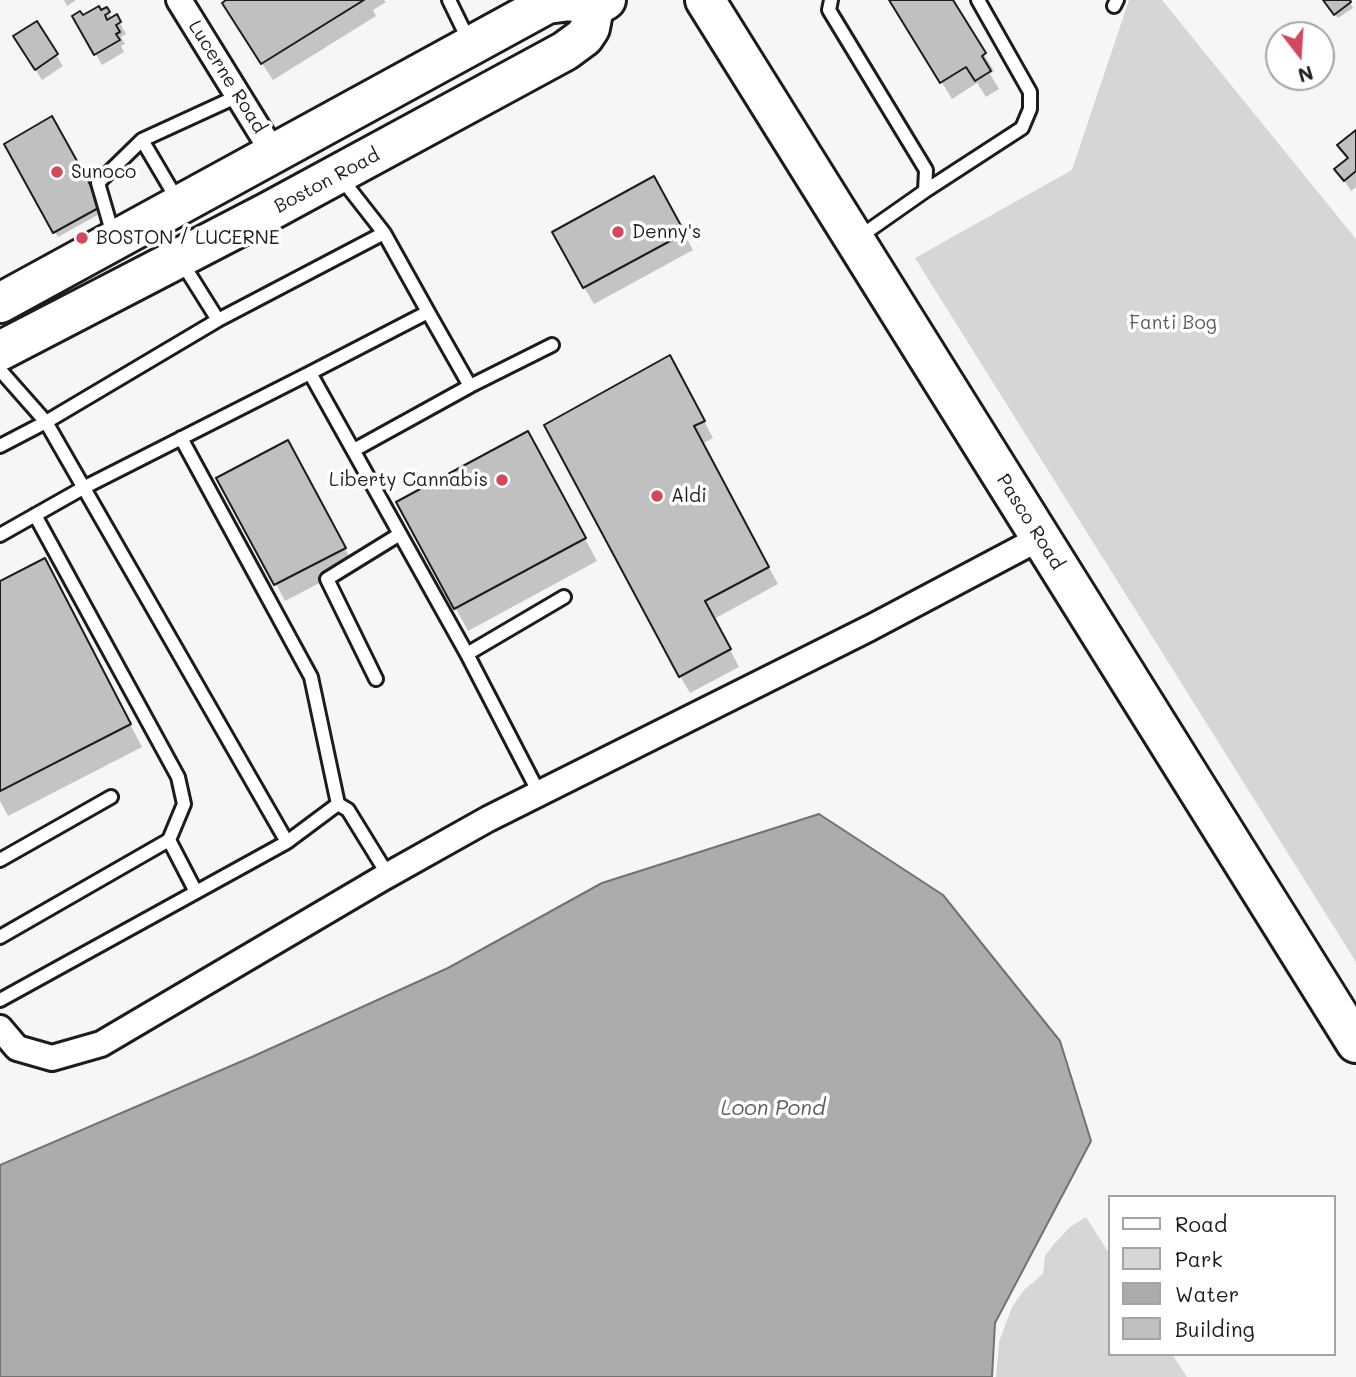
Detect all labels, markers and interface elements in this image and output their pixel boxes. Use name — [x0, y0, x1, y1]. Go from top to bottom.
street label: Lucerne Road — [183, 16, 271, 138]
north arrow — [1265, 21, 1335, 91]
text: N — [1295, 61, 1316, 89]
street label: Boston Road — [270, 144, 384, 218]
place label: Sunoco — [71, 161, 136, 183]
marker: Sunoco — [49, 164, 65, 180]
place label: Denny's — [632, 221, 701, 243]
marker: Denny's — [610, 224, 626, 240]
place label: BOSTON / LUCERNE — [96, 227, 280, 249]
marker: BOSTON / LUCERNE — [74, 230, 90, 246]
park label: Fanti Bog — [1129, 312, 1217, 334]
place label: Liberty Cannabis — [329, 469, 488, 491]
street label: Pasco Road — [992, 470, 1068, 574]
marker: Liberty Cannabis — [494, 472, 510, 488]
place label: Aldi — [671, 485, 707, 507]
marker: Aldi — [649, 488, 665, 504]
water label: Loon Pond — [721, 1096, 825, 1122]
legend — [1108, 1195, 1335, 1356]
text: Road — [1175, 1210, 1227, 1237]
text: Park — [1175, 1245, 1223, 1272]
text: Water — [1175, 1280, 1239, 1307]
text: Building — [1175, 1315, 1255, 1342]

